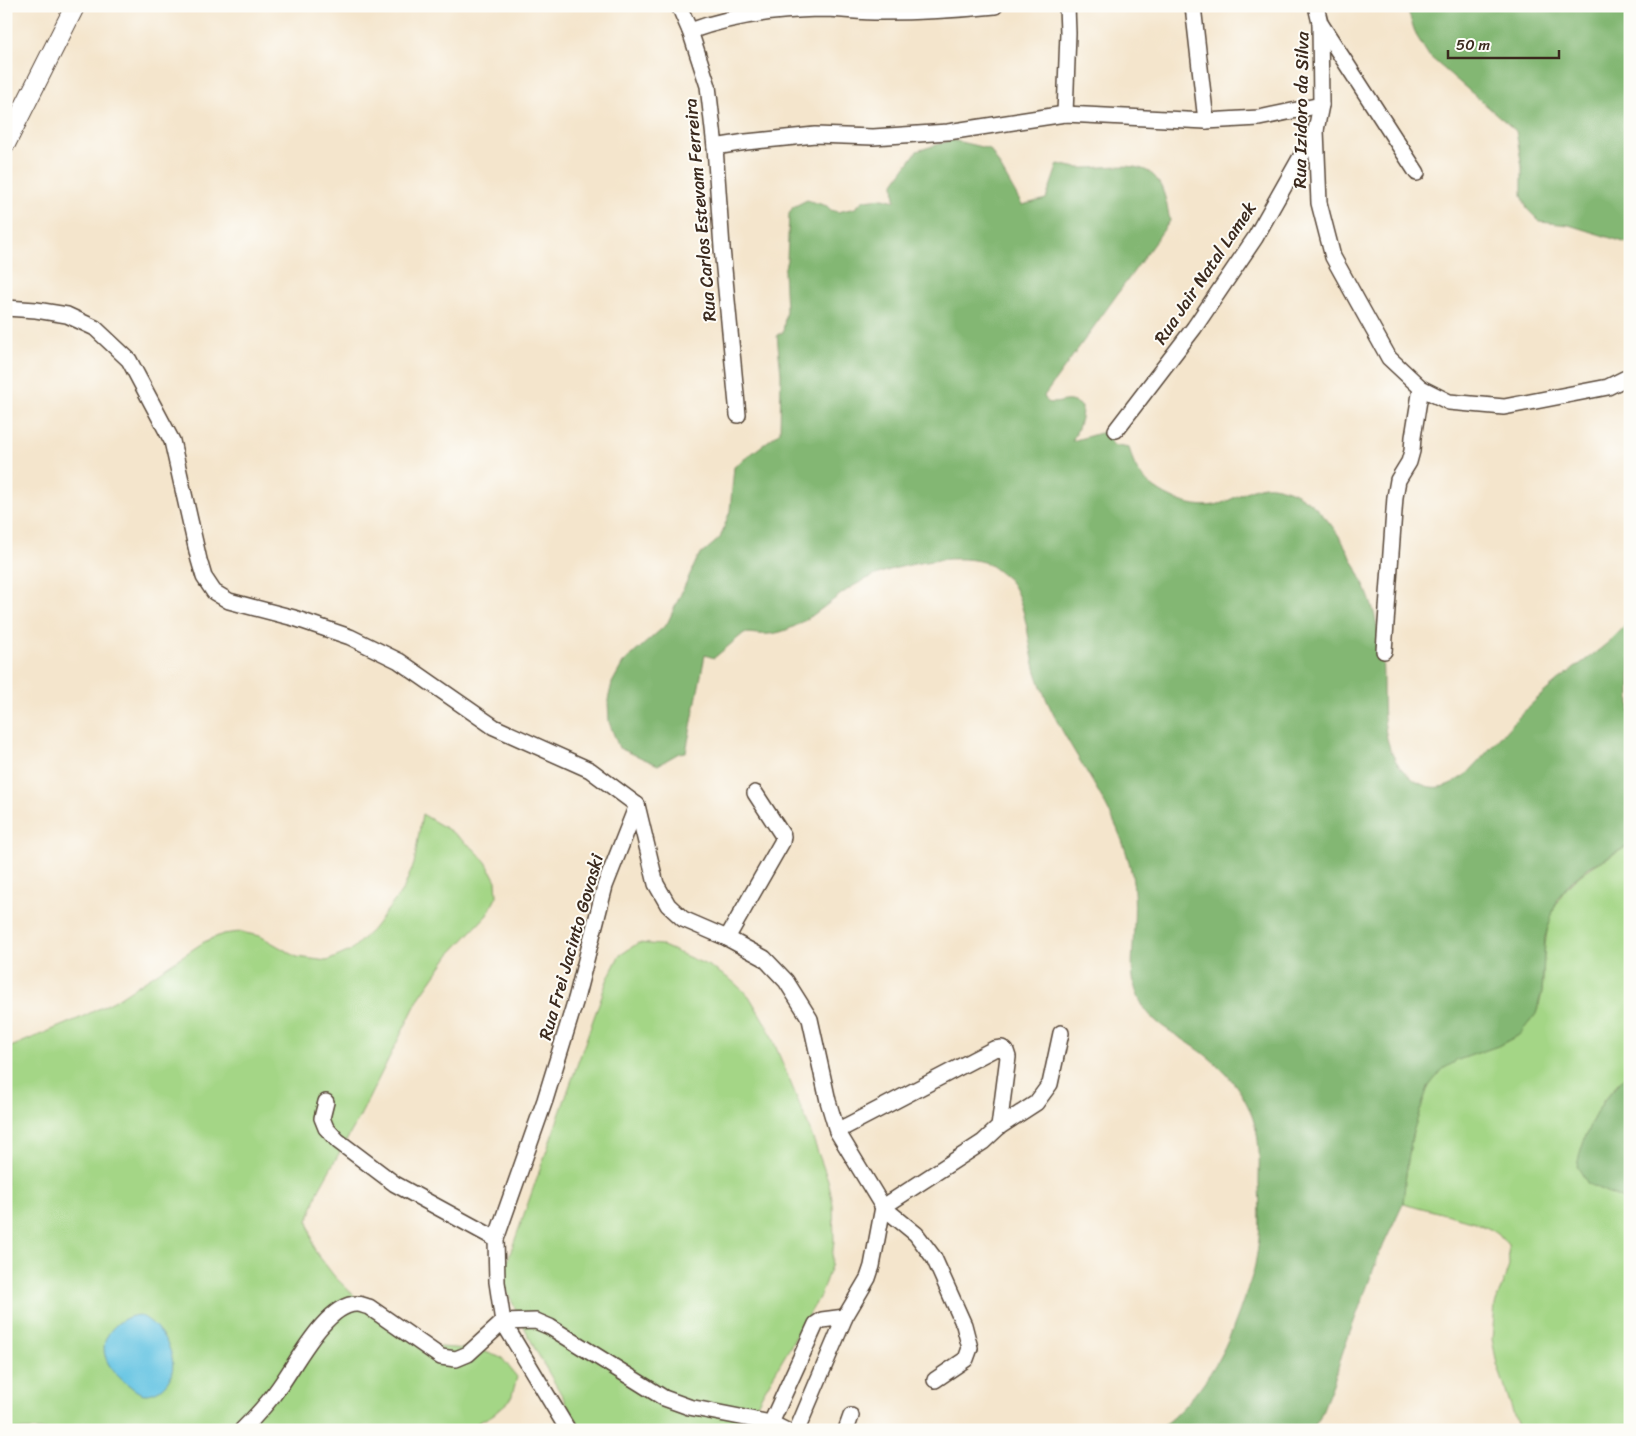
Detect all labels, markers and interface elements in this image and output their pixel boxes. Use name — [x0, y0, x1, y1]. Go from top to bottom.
scale bar — [1448, 28, 1560, 60]
street label: Rua Izidoro da Silva — [1284, 30, 1318, 189]
text: 50 m — [1456, 32, 1491, 58]
street label: Rua Carlos Estevam Ferreira — [674, 97, 726, 323]
street label: Rua Jair Natal Lamek — [1145, 194, 1265, 351]
street label: Rua Frei Jacinto Govaski — [529, 849, 613, 1044]

